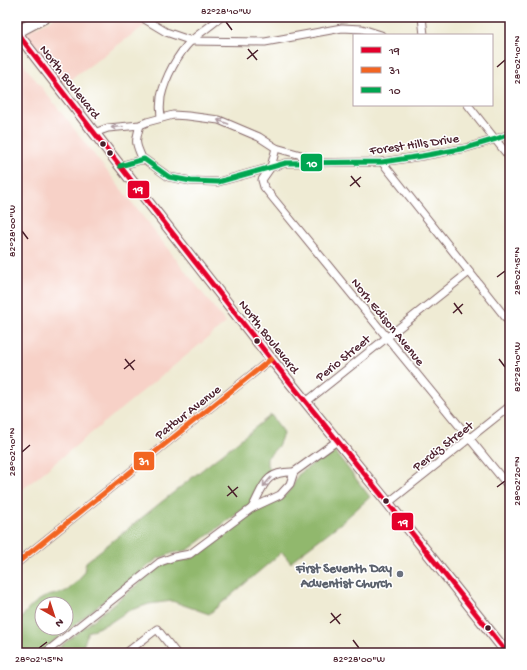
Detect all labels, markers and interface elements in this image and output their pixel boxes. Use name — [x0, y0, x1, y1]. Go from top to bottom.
text: 82°28'10"W — [201, 6, 252, 18]
legend — [353, 34, 493, 106]
text: 28°02'10"N — [512, 35, 524, 84]
street label: North Boulevard — [36, 43, 103, 123]
text: 19 — [388, 45, 400, 59]
text: 31 — [388, 65, 400, 79]
text: 10 — [388, 85, 401, 99]
one-way arrow — [216, 118, 229, 125]
one-way arrow — [111, 124, 124, 131]
street label: Forest Hills Drive — [368, 132, 460, 159]
unlabelled marker — [98, 139, 108, 149]
unlabelled marker — [105, 148, 115, 158]
line badge: 10 — [300, 153, 323, 172]
text: 10 — [306, 159, 318, 171]
line badge: 19 — [127, 180, 150, 199]
text: 19 — [132, 185, 143, 197]
text: 82°28'00"W — [7, 205, 19, 257]
text: 28°02'15"N — [512, 247, 524, 295]
street label: Norh Edison Avenue — [347, 276, 427, 370]
street label: North Boulevard — [235, 298, 302, 378]
street label: Perio Street — [313, 331, 375, 386]
unlabelled marker — [252, 336, 262, 346]
text: 82°28'10"W — [512, 341, 524, 392]
street label: Patbur Avenue — [152, 382, 225, 444]
street label: Perdiz Street — [410, 418, 478, 476]
text: 28°02'10"N — [7, 427, 19, 476]
line badge: 31 — [133, 451, 155, 471]
text: 28°02'20"N — [512, 456, 524, 506]
text: 31 — [138, 457, 149, 469]
one-way arrow — [263, 477, 272, 487]
unlabelled marker — [381, 496, 391, 506]
line badge: 19 — [391, 512, 414, 531]
text: 19 — [397, 518, 408, 530]
place label: First Seventh Day Adventist Church — [295, 562, 393, 592]
marker: First Seventh Day Adventist Church — [395, 569, 405, 579]
north arrow — [34, 596, 74, 636]
text: N — [52, 615, 66, 629]
unlabelled marker — [483, 623, 493, 633]
text: 28°02'15"N — [15, 654, 63, 666]
text: 82°28'00"W — [333, 654, 385, 666]

